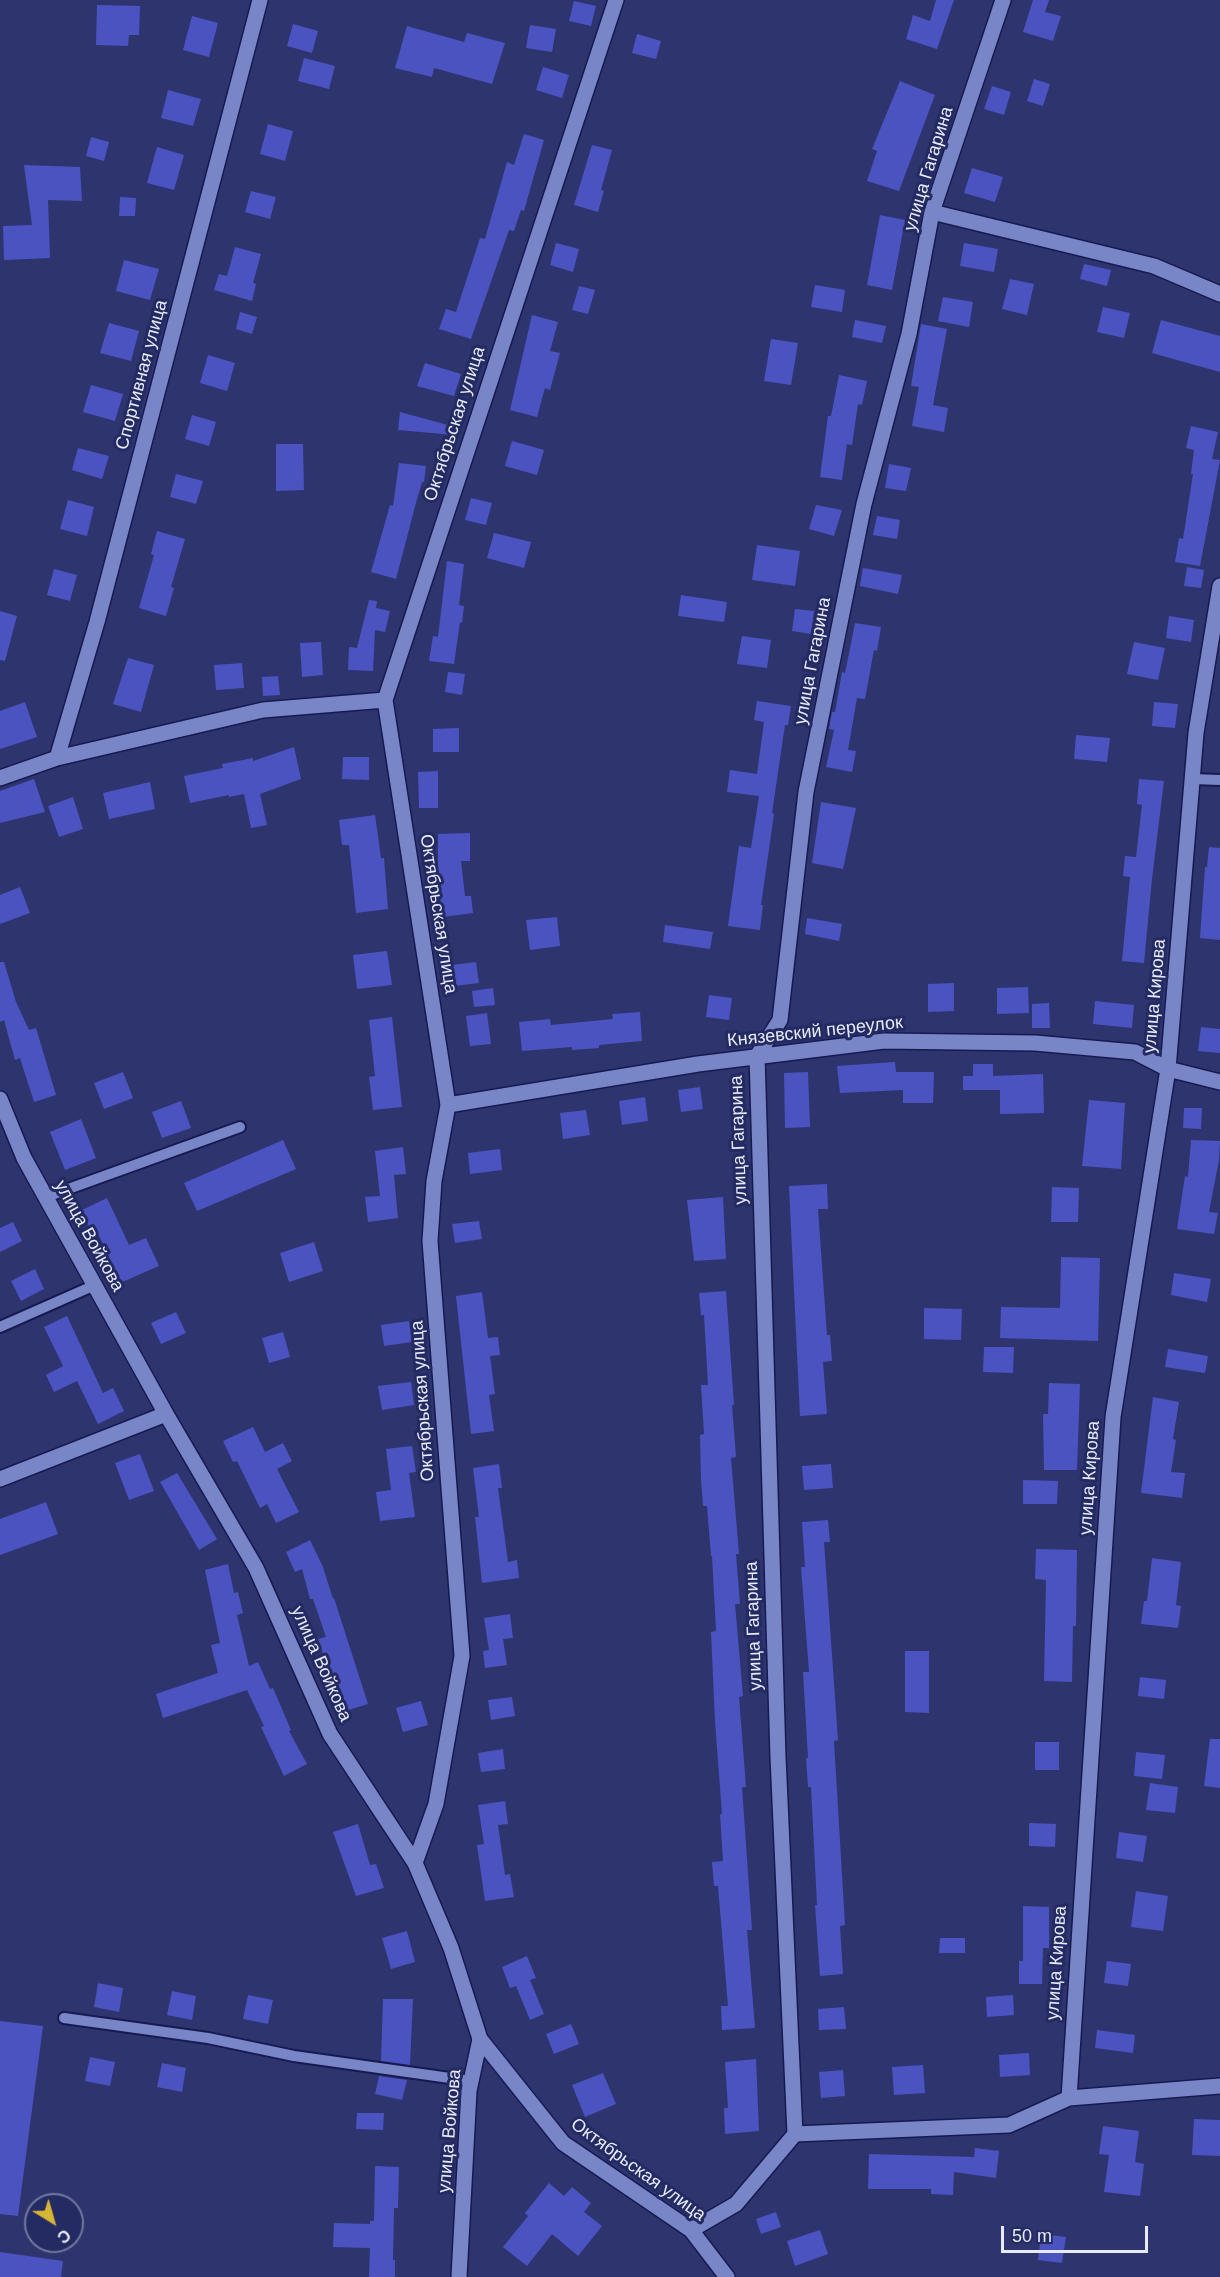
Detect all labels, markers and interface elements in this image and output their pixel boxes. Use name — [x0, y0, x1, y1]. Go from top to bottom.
street label: улица Гагарина — [900, 104, 958, 234]
street label: Спортивная улица — [112, 298, 172, 452]
street label: Октябрьская улица — [420, 344, 490, 504]
street label: улица Гагарина — [790, 595, 836, 727]
street label: Октябрьская улица — [415, 833, 461, 995]
street label: улица Кирова — [1139, 938, 1171, 1054]
street label: Князевский переулок — [726, 1012, 904, 1052]
street label: улица Гагарина — [726, 1075, 752, 1205]
street label: улица Войкова — [49, 1177, 129, 1295]
street label: Октябрьская улица — [407, 1320, 439, 1482]
street label: улица Кирова — [1075, 1420, 1105, 1536]
street label: улица Гагарина — [741, 1561, 767, 1691]
street label: улица Войкова — [286, 1603, 356, 1725]
street label: улица Кирова — [1042, 1905, 1072, 2021]
street label: улица Войкова — [434, 2068, 466, 2194]
street label: Октябрьская улица — [566, 2114, 710, 2226]
north arrow — [24, 2193, 84, 2253]
scale bar — [1004, 2214, 1151, 2252]
text: С — [54, 2226, 74, 2246]
text: 50 m — [1012, 2226, 1052, 2246]

